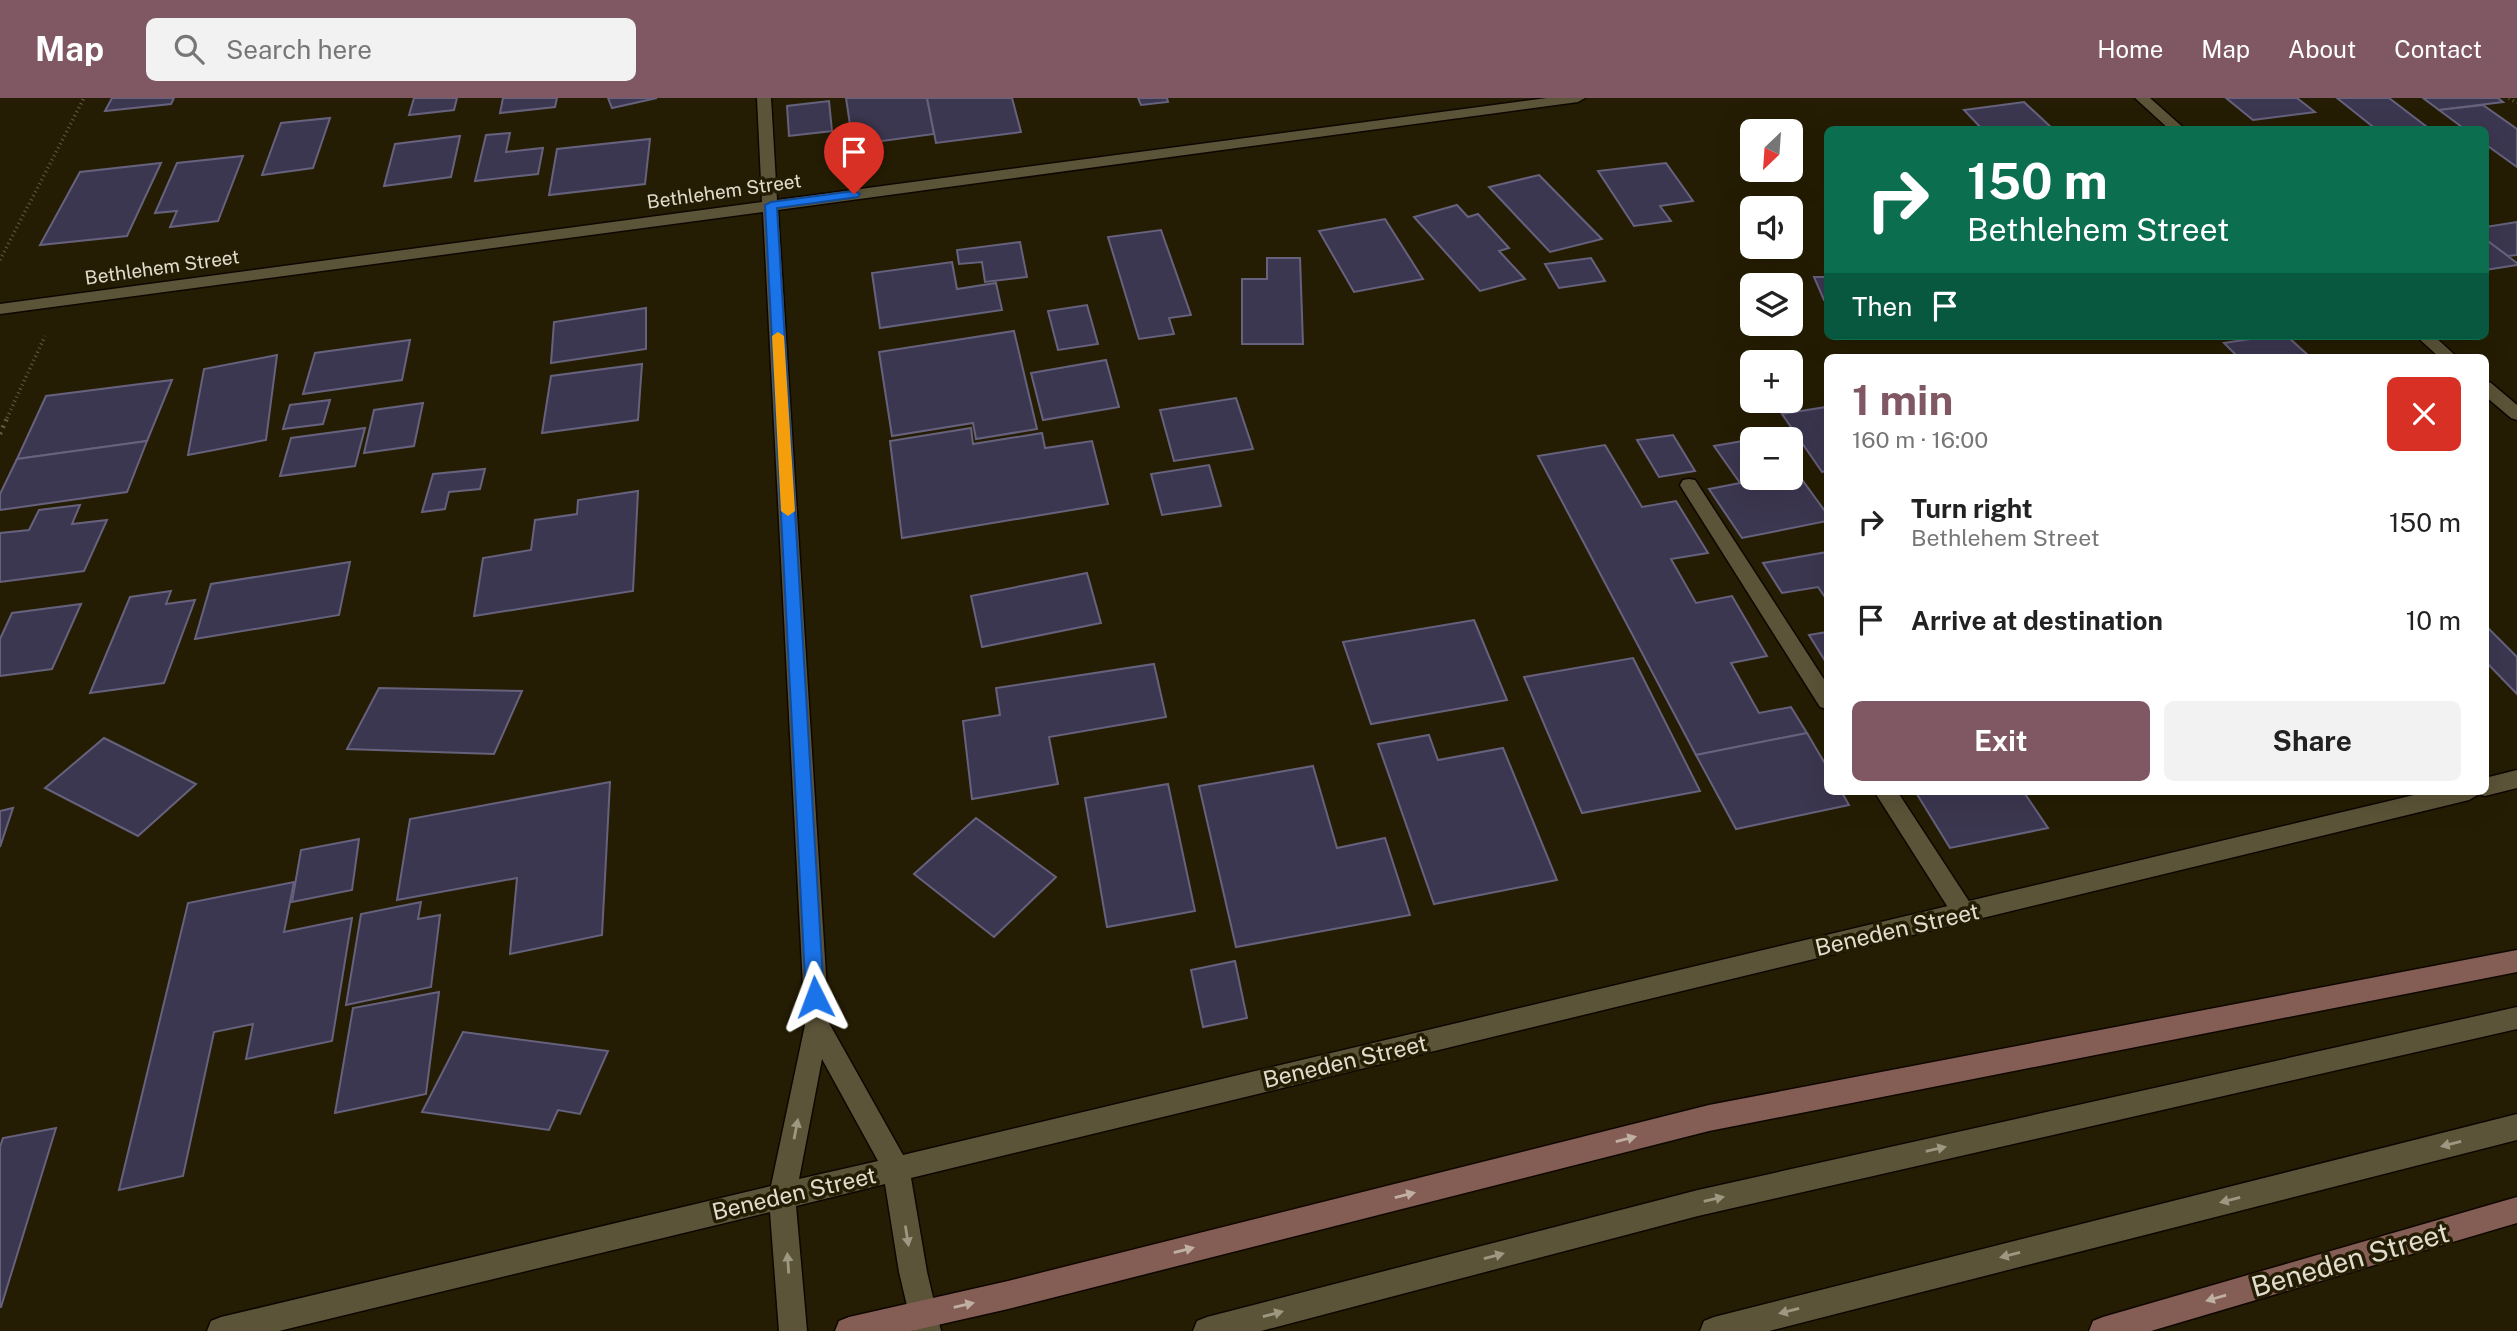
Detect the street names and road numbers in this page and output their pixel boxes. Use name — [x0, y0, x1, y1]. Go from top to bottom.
street label: Bethlehem Street — [645, 169, 803, 213]
street label: Bethlehem Street — [83, 245, 241, 289]
street label: Beneden Street — [1812, 897, 1982, 961]
street label: Beneden Street — [1260, 1029, 1430, 1093]
street label: Beneden Street — [709, 1161, 879, 1225]
street label: Beneden Street — [2247, 1215, 2453, 1303]

